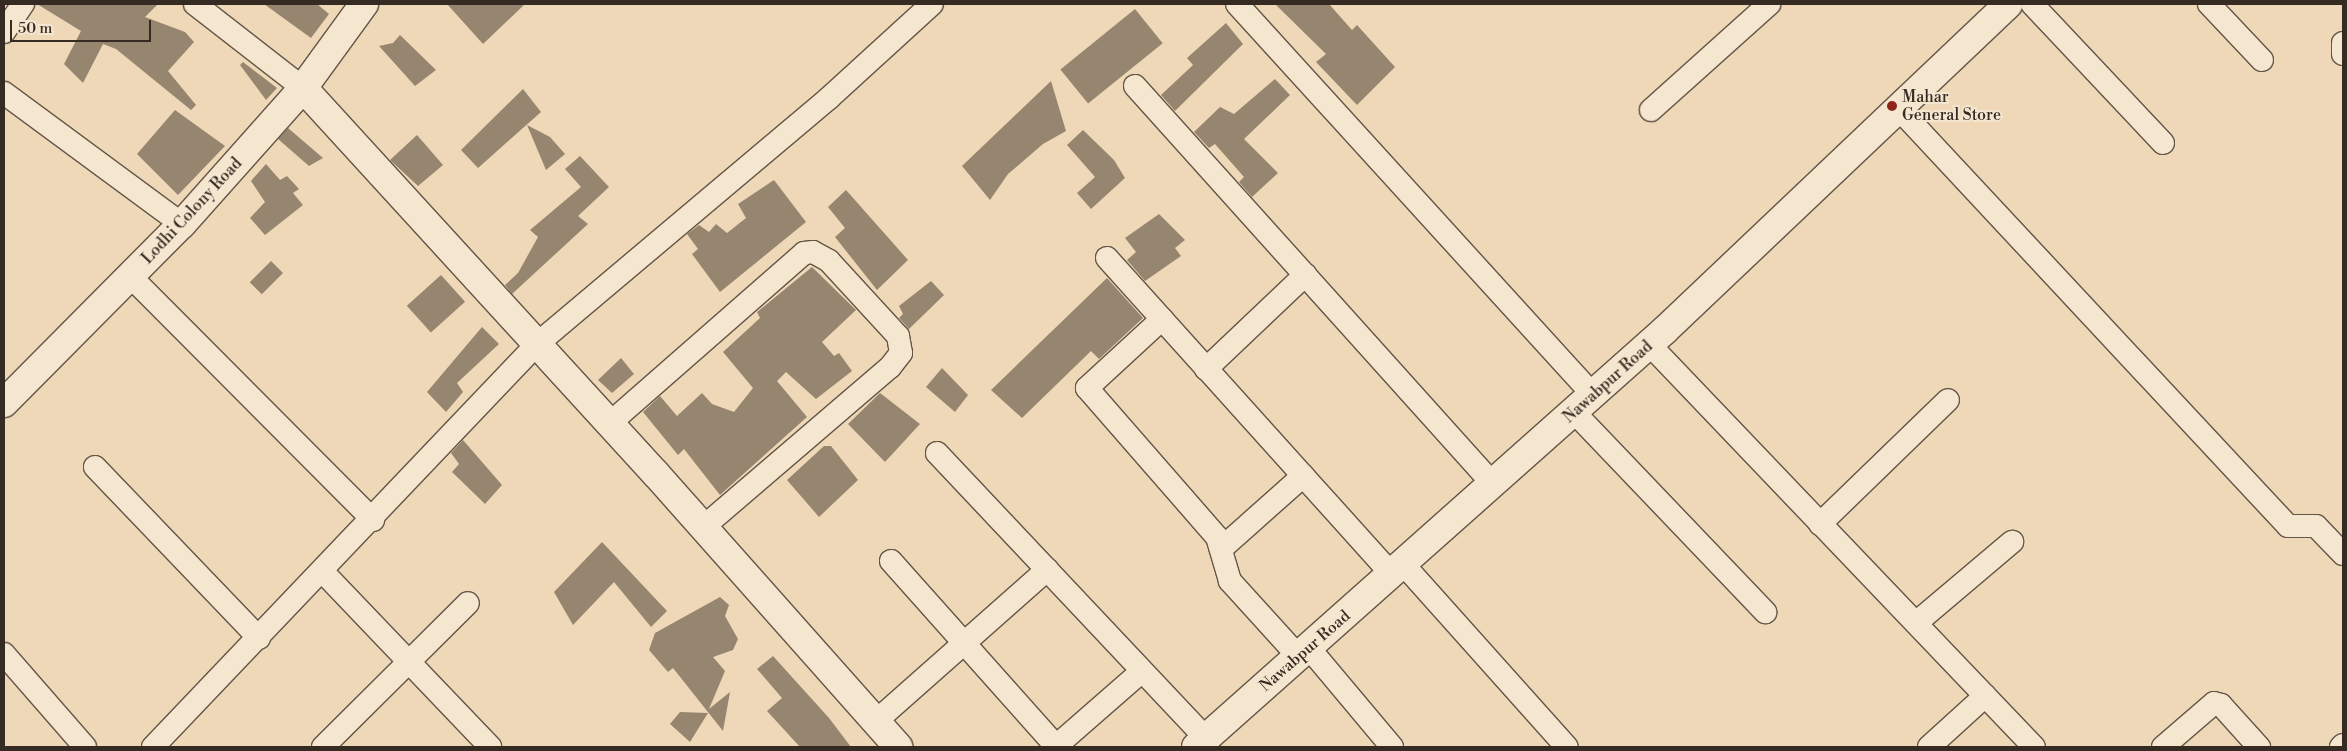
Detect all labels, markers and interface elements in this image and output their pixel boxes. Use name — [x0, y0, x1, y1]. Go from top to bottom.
scale bar — [12, 10, 154, 42]
text: 50 m — [18, 19, 52, 38]
place label: Mahar General Store — [1902, 87, 2001, 125]
marker: Mahar General Store — [1886, 100, 1898, 112]
street label: Lodhi Colony Road — [138, 154, 246, 268]
street label: Nawabpur Road — [1559, 337, 1657, 427]
street label: Nawabpur Road — [1256, 606, 1354, 696]

